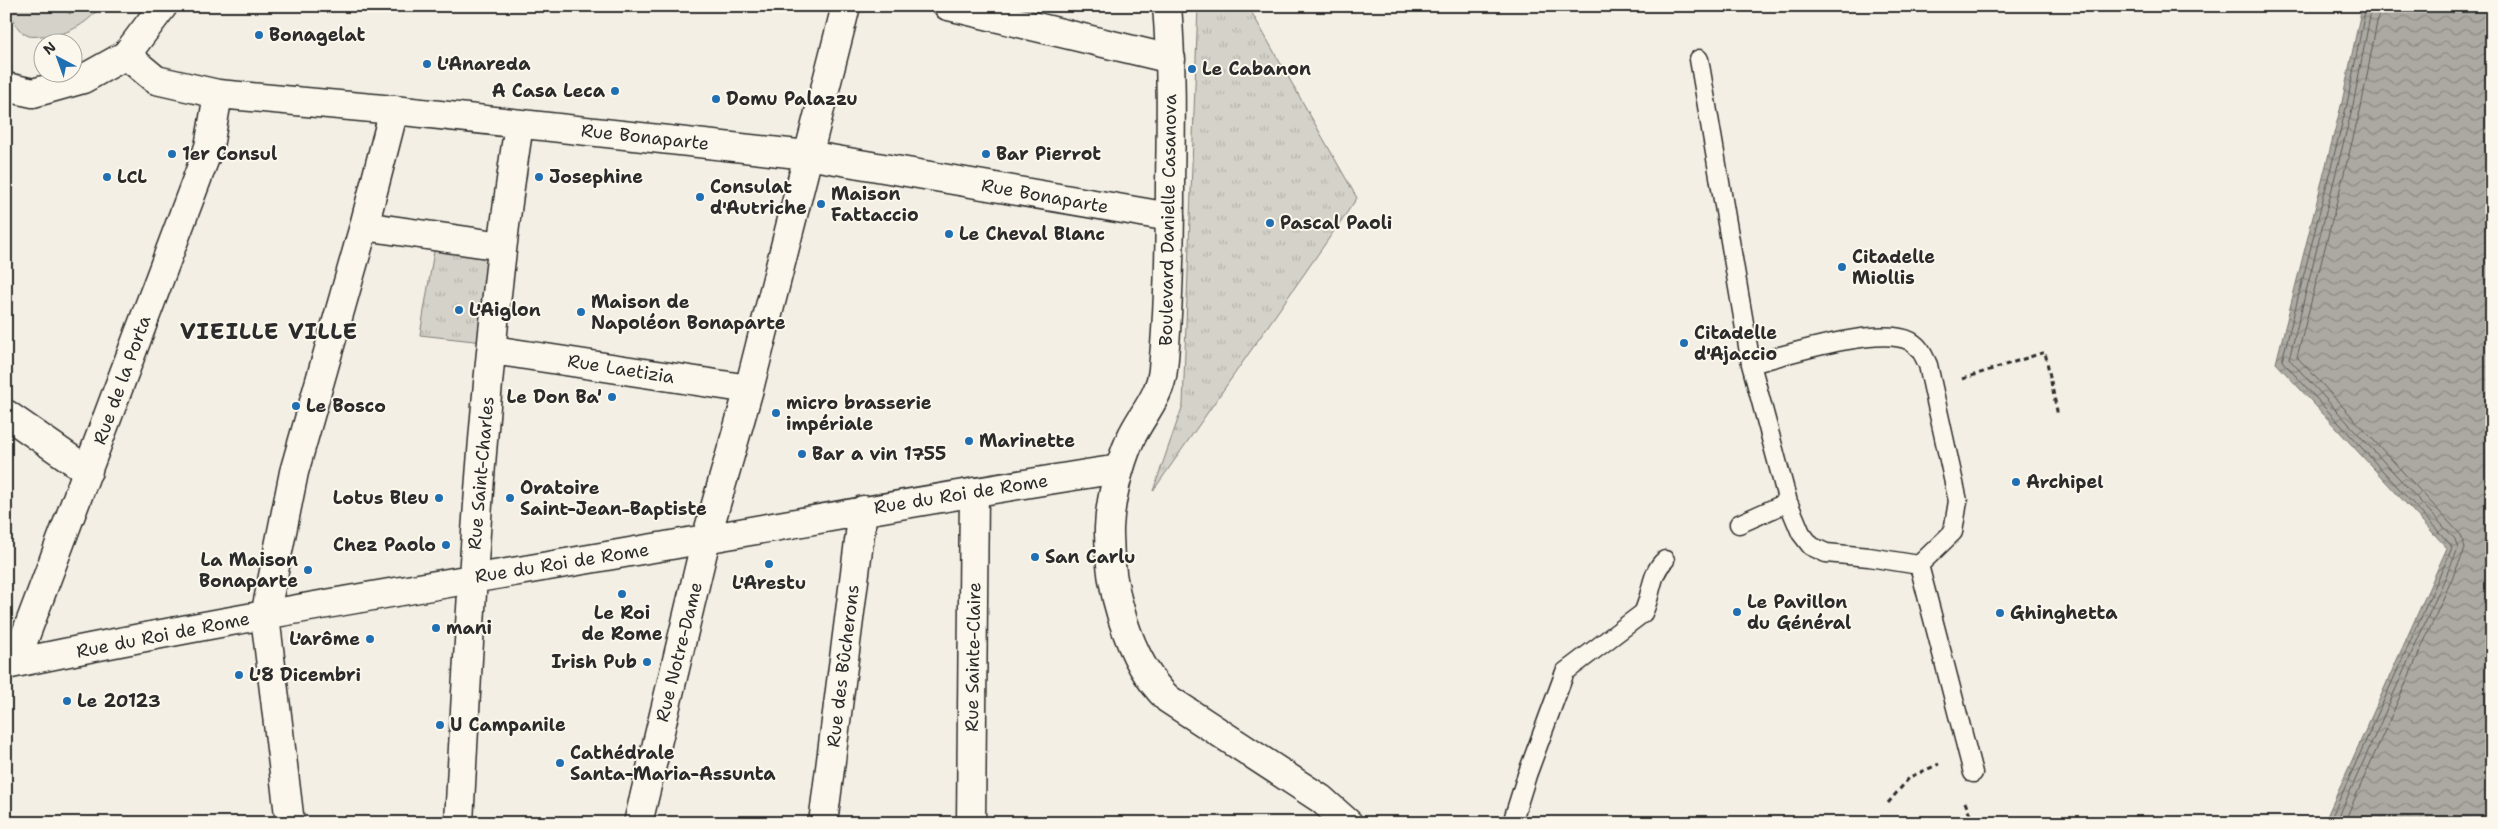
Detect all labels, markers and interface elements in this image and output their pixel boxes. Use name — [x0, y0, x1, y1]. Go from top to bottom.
place label: Bonagelat — [269, 23, 366, 47]
marker: Bonagelat — [253, 29, 265, 41]
north arrow — [32, 32, 82, 82]
text: N — [39, 38, 60, 59]
place label: L'Anareda — [437, 52, 531, 76]
place label: Le Cabanon — [1202, 57, 1311, 81]
marker: L'Anareda — [421, 58, 433, 70]
marker: Le Cabanon — [1186, 63, 1198, 75]
place label: A Casa Leca — [492, 79, 606, 103]
marker: A Casa Leca — [609, 85, 621, 97]
place label: Domu Palazzu — [726, 87, 858, 111]
marker: Domu Palazzu — [710, 93, 722, 105]
street label: Boulevard Danielle Casanova — [1154, 94, 1182, 346]
street label: Rue Bonaparte — [580, 118, 710, 156]
place label: 1er Consul — [182, 142, 277, 166]
place label: Bar Pierrot — [996, 142, 1101, 166]
marker: 1er Consul — [166, 148, 178, 160]
marker: Bar Pierrot — [980, 148, 992, 160]
place label: LCL — [117, 165, 147, 189]
place label: Josephine — [549, 165, 643, 189]
marker: LCL — [101, 171, 113, 183]
marker: Josephine — [533, 171, 545, 183]
street label: Rue Bonaparte — [980, 173, 1110, 219]
place label: Consulat d'Autriche — [710, 175, 807, 220]
place label: Maison Fattaccio — [831, 182, 919, 227]
marker: Consulat d'Autriche — [694, 191, 706, 203]
marker: Maison Fattaccio — [815, 198, 827, 210]
place label: Pascal Paoli — [1280, 211, 1392, 235]
marker: Pascal Paoli — [1264, 217, 1276, 229]
place label: Le Cheval Blanc — [959, 222, 1105, 246]
marker: Le Cheval Blanc — [943, 228, 955, 240]
place label: Citadelle Miollis — [1852, 245, 1935, 290]
marker: Citadelle Miollis — [1836, 261, 1848, 273]
place label: Maison de Napoléon Bonaparte — [591, 290, 786, 335]
place label: L'Aiglon — [469, 298, 541, 322]
marker: L'Aiglon — [453, 304, 465, 316]
marker: Maison de Napoléon Bonaparte — [575, 306, 587, 318]
street label: Rue de la Porta — [87, 312, 157, 448]
district label: VIEILLE VILLE — [180, 317, 358, 346]
place label: Citadelle d'Ajaccio — [1694, 321, 1777, 366]
marker: Citadelle d'Ajaccio — [1678, 337, 1690, 349]
street label: Rue Laetizia — [566, 349, 676, 389]
place label: Le Don Ba' — [507, 385, 602, 409]
marker: Le Don Ba' — [606, 391, 618, 403]
place label: micro brasserie impériale — [786, 391, 932, 436]
place label: Le Bosco — [306, 394, 386, 418]
street label: Rue Saint-Charles — [462, 395, 500, 551]
marker: Le Bosco — [290, 400, 302, 412]
marker: micro brasserie impériale — [770, 407, 782, 419]
place label: Marinette — [979, 429, 1075, 453]
marker: Marinette — [963, 435, 975, 447]
place label: Bar a vin 1755 — [812, 442, 946, 466]
marker: Bar a vin 1755 — [796, 448, 808, 460]
street label: Rue du Roi de Rome — [872, 468, 1050, 520]
place label: Archipel — [2026, 470, 2103, 494]
place label: Oratoire Saint-Jean-Baptiste — [520, 476, 707, 521]
marker: Archipel — [2010, 476, 2022, 488]
place label: Lotus Bleu — [333, 486, 429, 510]
marker: Lotus Bleu — [433, 492, 445, 504]
marker: Oratoire Saint-Jean-Baptiste — [504, 492, 516, 504]
place label: Chez Paolo — [333, 533, 436, 557]
street label: Rue du Roi de Rome — [473, 537, 651, 589]
marker: Chez Paolo — [440, 539, 452, 551]
place label: San Carlu — [1045, 545, 1135, 569]
place label: La Maison Bonaparte — [199, 548, 298, 593]
marker: San Carlu — [1029, 551, 1041, 563]
marker: L'Arestu — [763, 558, 775, 570]
marker: La Maison Bonaparte — [302, 564, 314, 576]
place label: L'Arestu — [732, 571, 806, 595]
street label: Rue Notre-Dame — [650, 580, 708, 724]
street label: Rue Sainte-Claire — [960, 582, 986, 732]
street label: Rue des Bûcherons — [821, 583, 865, 749]
marker: Le Roi de Rome — [616, 588, 628, 600]
place label: Le Pavillon du Général — [1747, 590, 1851, 635]
place label: Le Roi de Rome — [582, 601, 663, 646]
place label: Ghinghetta — [2010, 601, 2118, 625]
street label: Rue du Roi de Rome — [74, 606, 252, 664]
marker: Le Pavillon du Général — [1731, 606, 1743, 618]
marker: Ghinghetta — [1994, 607, 2006, 619]
place label: mani — [446, 616, 492, 640]
marker: mani — [430, 622, 442, 634]
place label: L'arôme — [289, 627, 360, 651]
marker: L'arôme — [364, 633, 376, 645]
place label: Irish Pub — [551, 650, 637, 674]
marker: Irish Pub — [641, 656, 653, 668]
place label: L'8 Dicembri — [249, 663, 361, 687]
marker: L'8 Dicembri — [233, 669, 245, 681]
place label: Le 20123 — [77, 689, 161, 713]
marker: Le 20123 — [61, 695, 73, 707]
place label: U Campanile — [450, 713, 566, 737]
marker: U Campanile — [434, 719, 446, 731]
place label: Cathédrale Santa-Maria-Assunta — [570, 741, 776, 786]
marker: Cathédrale Santa-Maria-Assunta — [554, 757, 566, 769]

